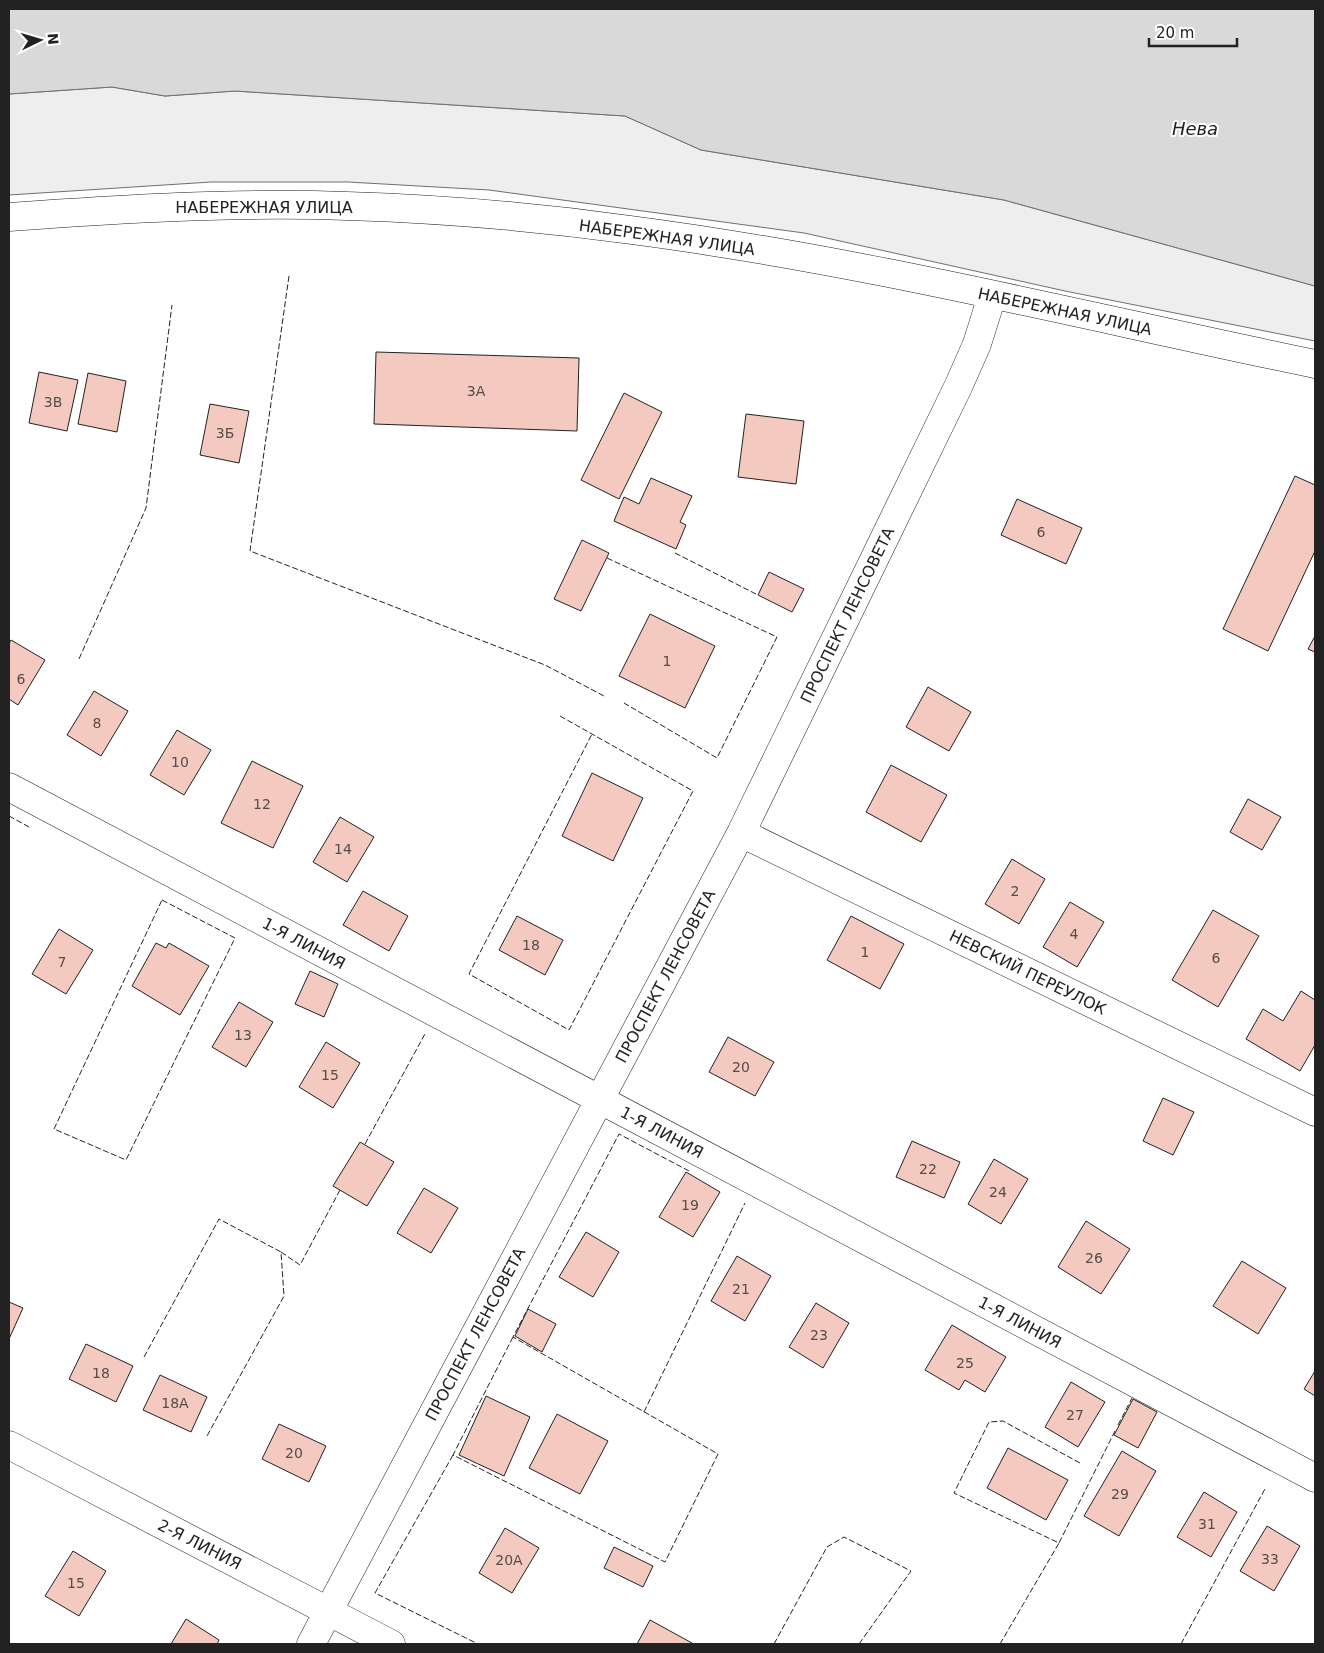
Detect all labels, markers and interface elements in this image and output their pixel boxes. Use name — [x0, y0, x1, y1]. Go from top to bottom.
north arrow — [15, 15, 65, 65]
scale bar — [1149, 15, 1236, 47]
text: 20 m — [1156, 24, 1194, 42]
text: N — [44, 32, 61, 45]
water label: Нева — [1172, 118, 1218, 139]
street label: НАБЕРЕЖНАЯ УЛИЦА — [175, 198, 353, 217]
street label: НАБЕРЕЖНАЯ УЛИЦА — [578, 216, 756, 259]
street label: НАБЕРЕЖНАЯ УЛИЦА — [976, 284, 1154, 339]
house number: 3А — [467, 383, 486, 399]
house number: 3В — [44, 394, 62, 410]
house number: 3Б — [216, 425, 234, 441]
street label: ПРОСПЕКТ ЛЕНСОВЕТА — [796, 524, 898, 706]
house number: 6 — [1037, 524, 1046, 540]
house number: 1 — [663, 653, 671, 669]
house number: 6 — [17, 671, 26, 687]
house number: 8 — [93, 715, 101, 731]
house number: 10 — [171, 754, 189, 770]
house number: 12 — [253, 796, 271, 812]
house number: 14 — [334, 841, 352, 857]
house number: 2 — [1011, 883, 1019, 899]
street label: ПРОСПЕКТ ЛЕНСОВЕТА — [612, 886, 719, 1066]
street label: 1-Я ЛИНИЯ — [259, 914, 349, 973]
street label: НЕВСКИЙ ПЕРЕУЛОК — [946, 926, 1110, 1019]
house number: 4 — [1070, 926, 1079, 942]
house number: 18 — [522, 937, 540, 953]
house number: 1 — [861, 944, 869, 960]
house number: 6 — [1212, 950, 1221, 966]
house number: 7 — [58, 954, 66, 970]
house number: 13 — [234, 1027, 252, 1043]
house number: 20 — [732, 1059, 750, 1075]
house number: 15 — [321, 1067, 339, 1083]
street label: 1-Я ЛИНИЯ — [617, 1103, 707, 1162]
house number: 22 — [919, 1161, 937, 1177]
house number: 24 — [989, 1184, 1007, 1200]
house number: 19 — [681, 1197, 699, 1213]
street label: ПРОСПЕКТ ЛЕНСОВЕТА — [422, 1244, 529, 1424]
house number: 26 — [1085, 1250, 1103, 1266]
house number: 21 — [732, 1281, 750, 1297]
street label: 1-Я ЛИНИЯ — [975, 1293, 1065, 1352]
house number: 23 — [810, 1327, 828, 1343]
house number: 25 — [956, 1355, 974, 1371]
house number: 18 — [92, 1365, 110, 1381]
house number: 18А — [161, 1395, 189, 1411]
house number: 27 — [1066, 1407, 1084, 1423]
house number: 20 — [285, 1445, 303, 1461]
house number: 29 — [1111, 1486, 1129, 1502]
street label: 2-Я ЛИНИЯ — [155, 1515, 245, 1574]
house number: 31 — [1198, 1516, 1216, 1532]
house number: 33 — [1261, 1551, 1279, 1567]
house number: 20А — [495, 1552, 523, 1568]
house number: 15 — [67, 1575, 85, 1591]

